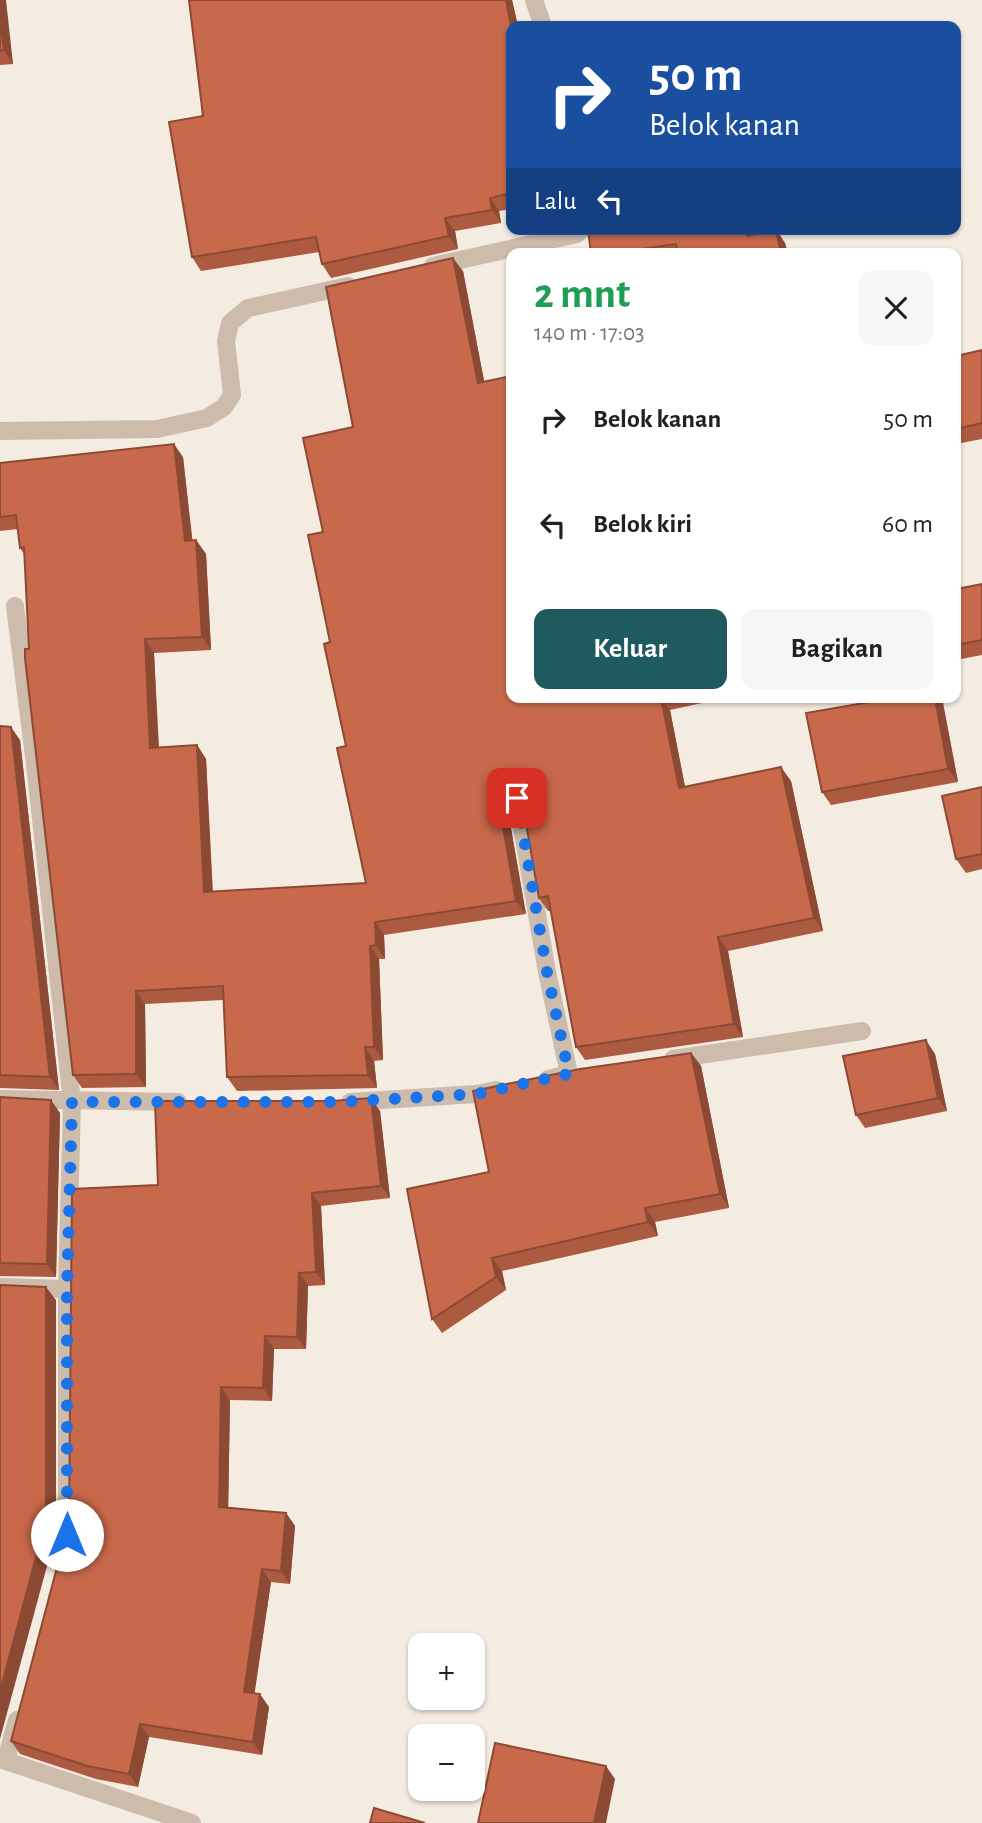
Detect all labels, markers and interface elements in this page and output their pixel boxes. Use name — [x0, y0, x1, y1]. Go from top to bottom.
icon: right — [534, 49, 625, 140]
text: 50 m — [649, 51, 743, 100]
text: Belok kanan — [649, 109, 800, 141]
icon: left — [591, 182, 629, 220]
text: Lalu — [534, 188, 577, 214]
button: close — [859, 271, 933, 345]
text: 2 mnt — [534, 273, 630, 315]
text: 140 m · 17:03 — [534, 322, 645, 345]
icon: right — [534, 401, 572, 439]
text: Belok kanan — [593, 406, 721, 432]
text: 50 m — [883, 406, 933, 432]
icon: left — [534, 506, 572, 544]
text: Belok kiri — [593, 511, 692, 537]
text: 60 m — [882, 511, 933, 537]
button: Keluar — [534, 609, 727, 689]
button: Bagikan — [741, 609, 933, 689]
pin — [487, 768, 547, 828]
icon: arrive — [498, 779, 536, 817]
position arrow — [30, 1498, 104, 1572]
map controls — [408, 1633, 485, 1801]
button: + — [408, 1633, 485, 1710]
button: − — [408, 1724, 485, 1801]

